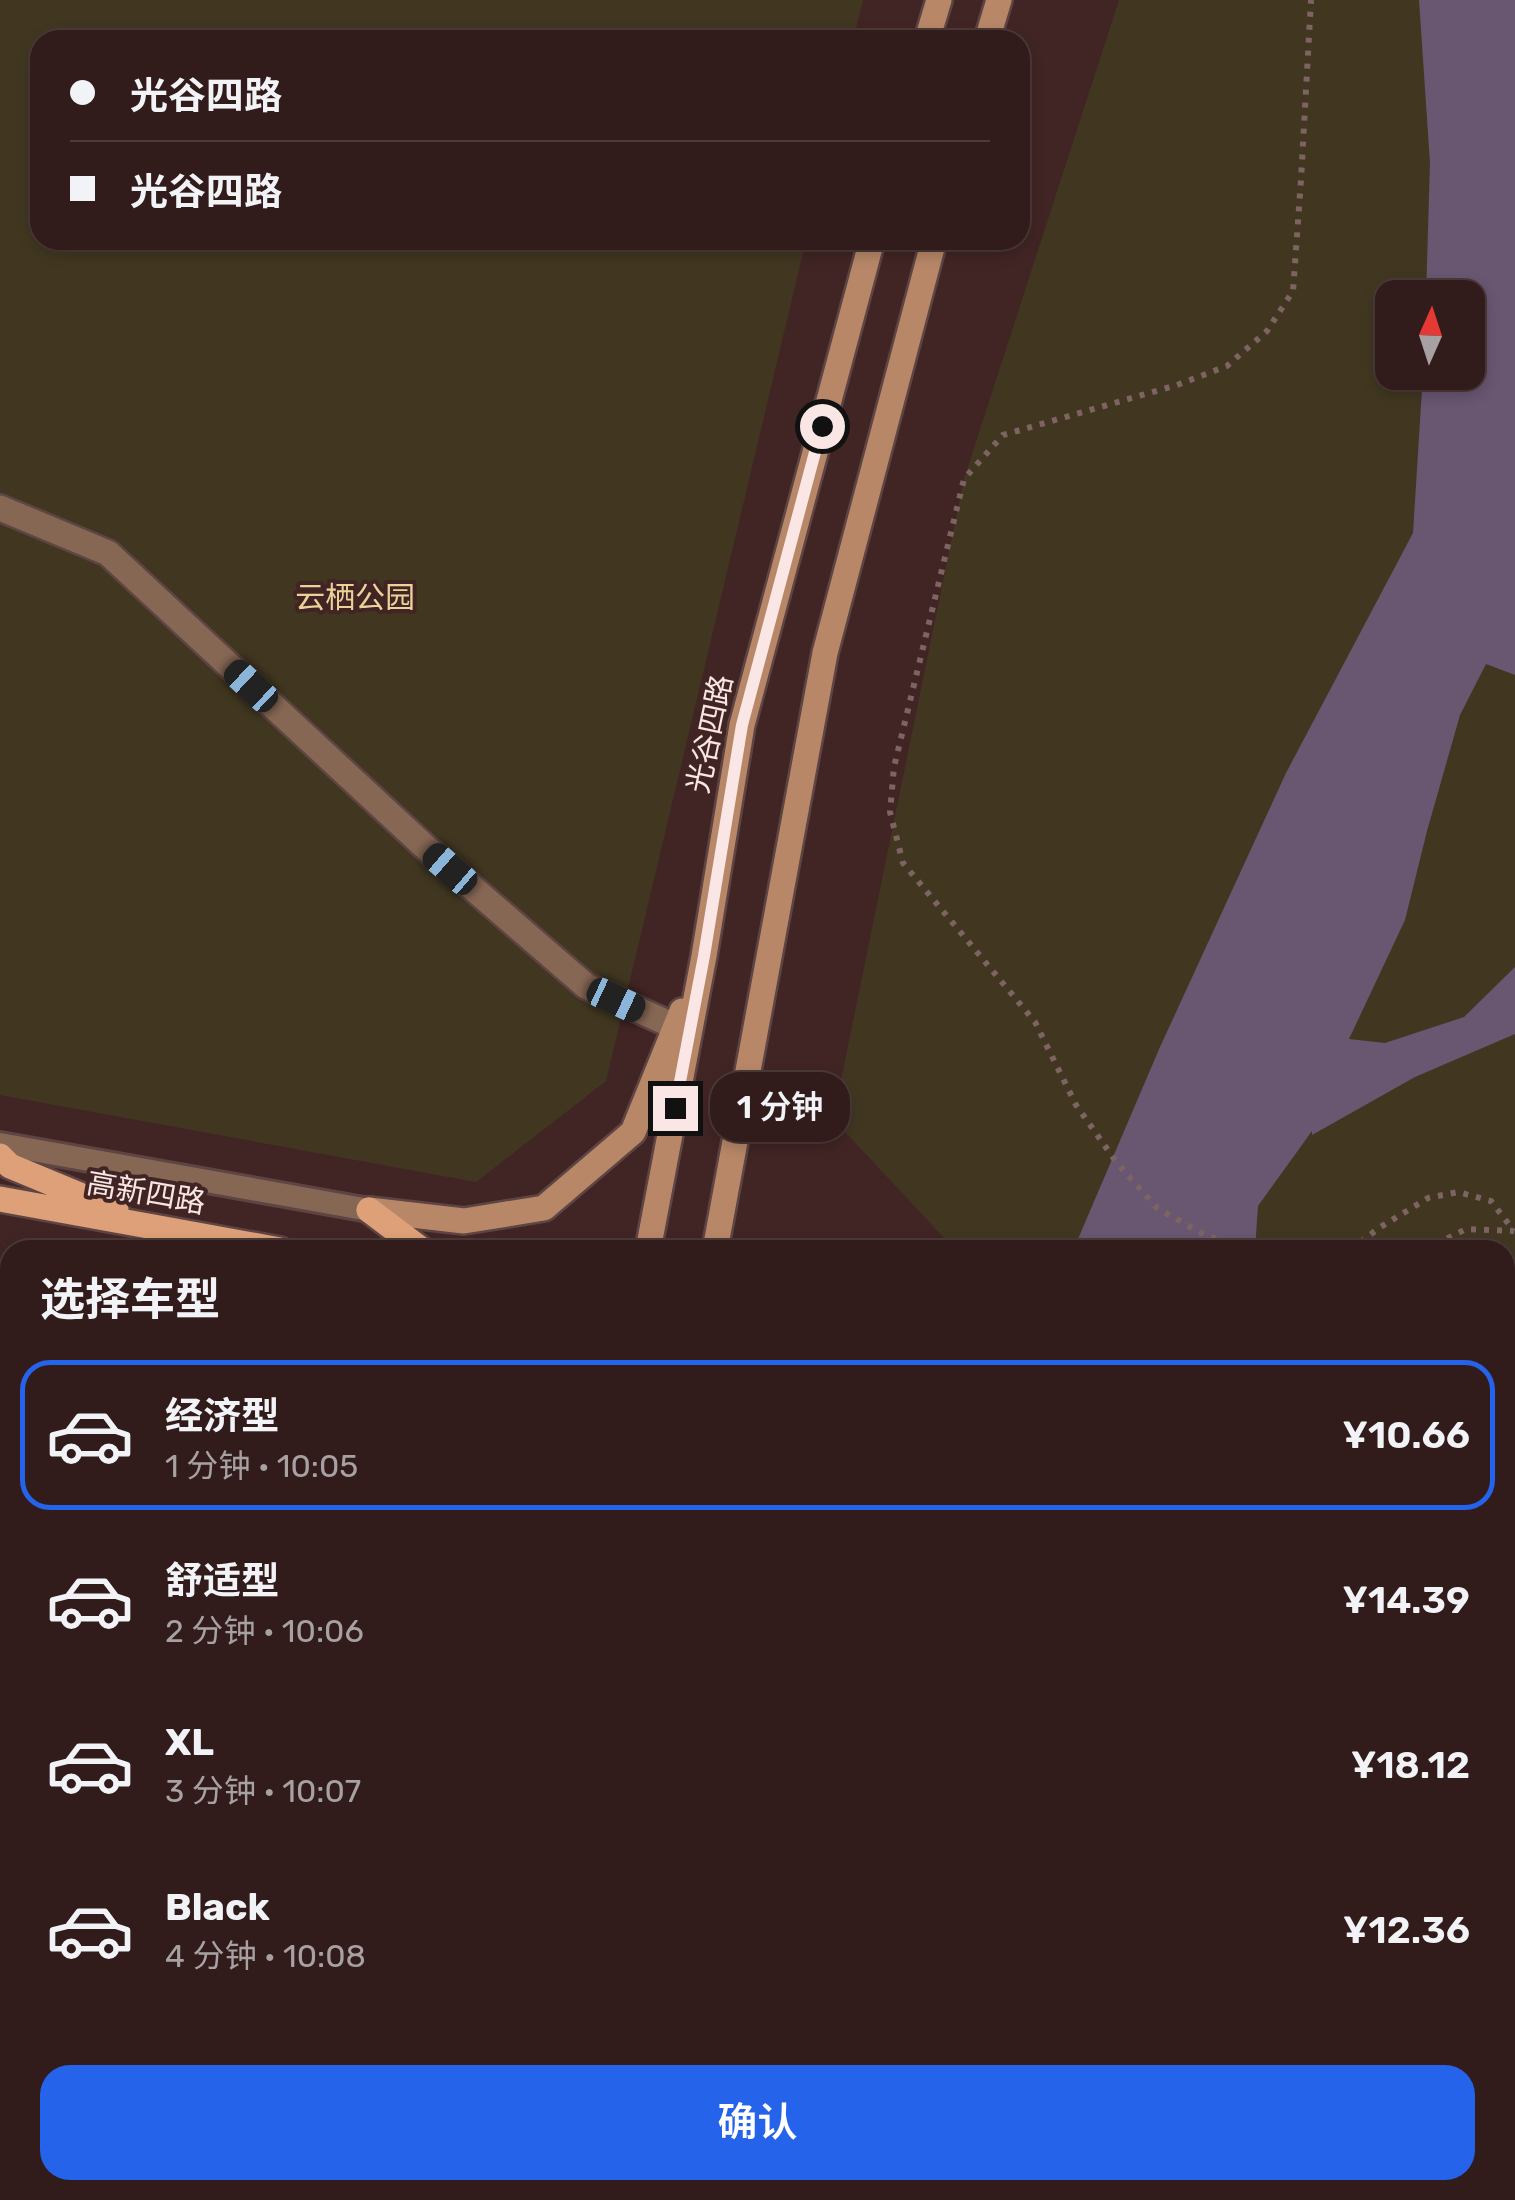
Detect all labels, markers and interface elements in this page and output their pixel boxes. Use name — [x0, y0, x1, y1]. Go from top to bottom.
text: 光谷四路 — [130, 73, 282, 119]
text: 光谷四路 — [130, 169, 282, 215]
north arrow — [1375, 280, 1485, 390]
map controls — [1375, 280, 1485, 390]
route start — [800, 404, 845, 449]
park label: 云栖公园 — [295, 580, 415, 616]
car — [219, 655, 283, 717]
street label: 光谷四路 — [680, 672, 740, 796]
car — [418, 838, 482, 900]
car — [582, 974, 650, 1026]
callout: 1 分钟 — [710, 1073, 850, 1143]
route end — [653, 1086, 698, 1131]
text: 1 分钟 — [737, 1088, 823, 1126]
street label: 高新四路 — [84, 1165, 208, 1221]
text: 选择车型 — [40, 1273, 220, 1326]
icon: car — [45, 1390, 135, 1480]
text: 经济型 — [165, 1393, 279, 1439]
text: ¥10.66 — [1343, 1412, 1470, 1458]
text: 1 分钟 · 10:05 — [165, 1447, 358, 1485]
icon: car — [45, 1555, 135, 1645]
text: 舒适型 — [165, 1558, 279, 1604]
text: ¥14.39 — [1342, 1577, 1470, 1623]
text: 2 分钟 · 10:06 — [165, 1612, 364, 1650]
text: XL — [165, 1719, 214, 1765]
icon: car — [45, 1720, 135, 1810]
text: ¥18.12 — [1351, 1742, 1470, 1788]
text: 3 分钟 · 10:07 — [165, 1772, 361, 1810]
text: Black — [165, 1884, 270, 1930]
icon: car — [45, 1885, 135, 1975]
text: ¥12.36 — [1343, 1907, 1470, 1953]
text: 4 分钟 · 10:08 — [165, 1937, 366, 1975]
button: 确认 — [40, 2065, 1475, 2180]

